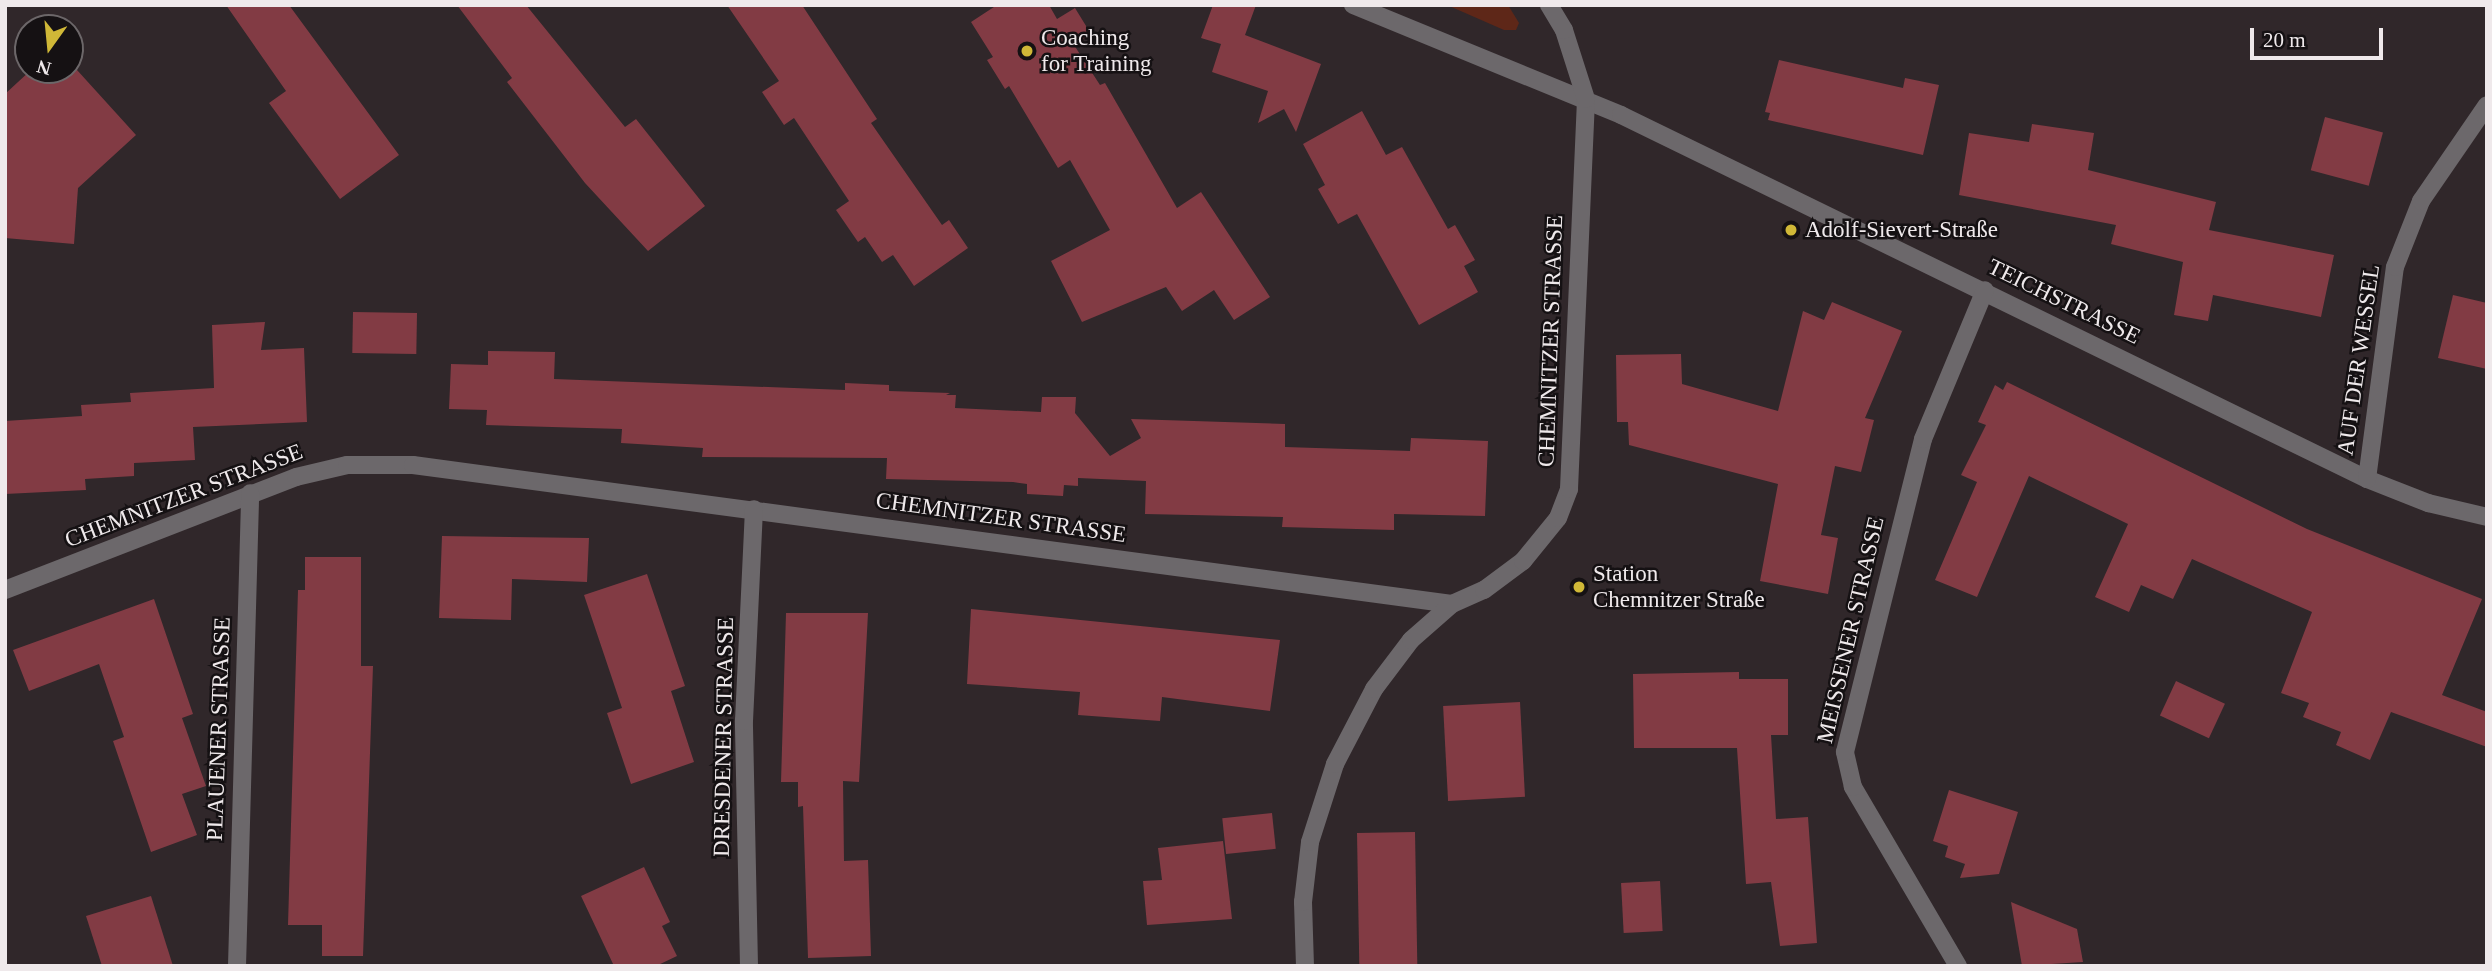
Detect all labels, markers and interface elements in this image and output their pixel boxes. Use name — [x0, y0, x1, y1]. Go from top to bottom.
north arrow — [14, 14, 84, 84]
scale bar — [2254, 14, 2387, 58]
place label: Coaching for Training — [1041, 24, 1152, 78]
text: 20 m — [2263, 28, 2306, 52]
marker: Coaching for Training — [1019, 43, 1035, 59]
text: N — [35, 56, 53, 80]
street label: CHEMNITZER STRASSE — [1533, 214, 1569, 468]
place label: Adolf-Sievert-Straße — [1805, 216, 1998, 244]
marker: Adolf-Sievert-Straße — [1783, 222, 1799, 238]
street label: TEICHSTRASSE — [1983, 253, 2145, 351]
street label: AUF DER WESSEL — [2332, 263, 2386, 457]
street label: CHEMNITZER STRASSE — [61, 438, 307, 554]
street label: CHEMNITZER STRASSE — [874, 487, 1128, 549]
street label: MEISSENER STRASSE — [1811, 514, 1891, 746]
place label: Station Chemnitzer Straße — [1593, 560, 1765, 614]
marker: Station Chemnitzer Straße — [1571, 579, 1587, 595]
street label: PLAUENER STRASSE — [201, 616, 237, 842]
street label: DRESDENER STRASSE — [708, 617, 740, 857]

